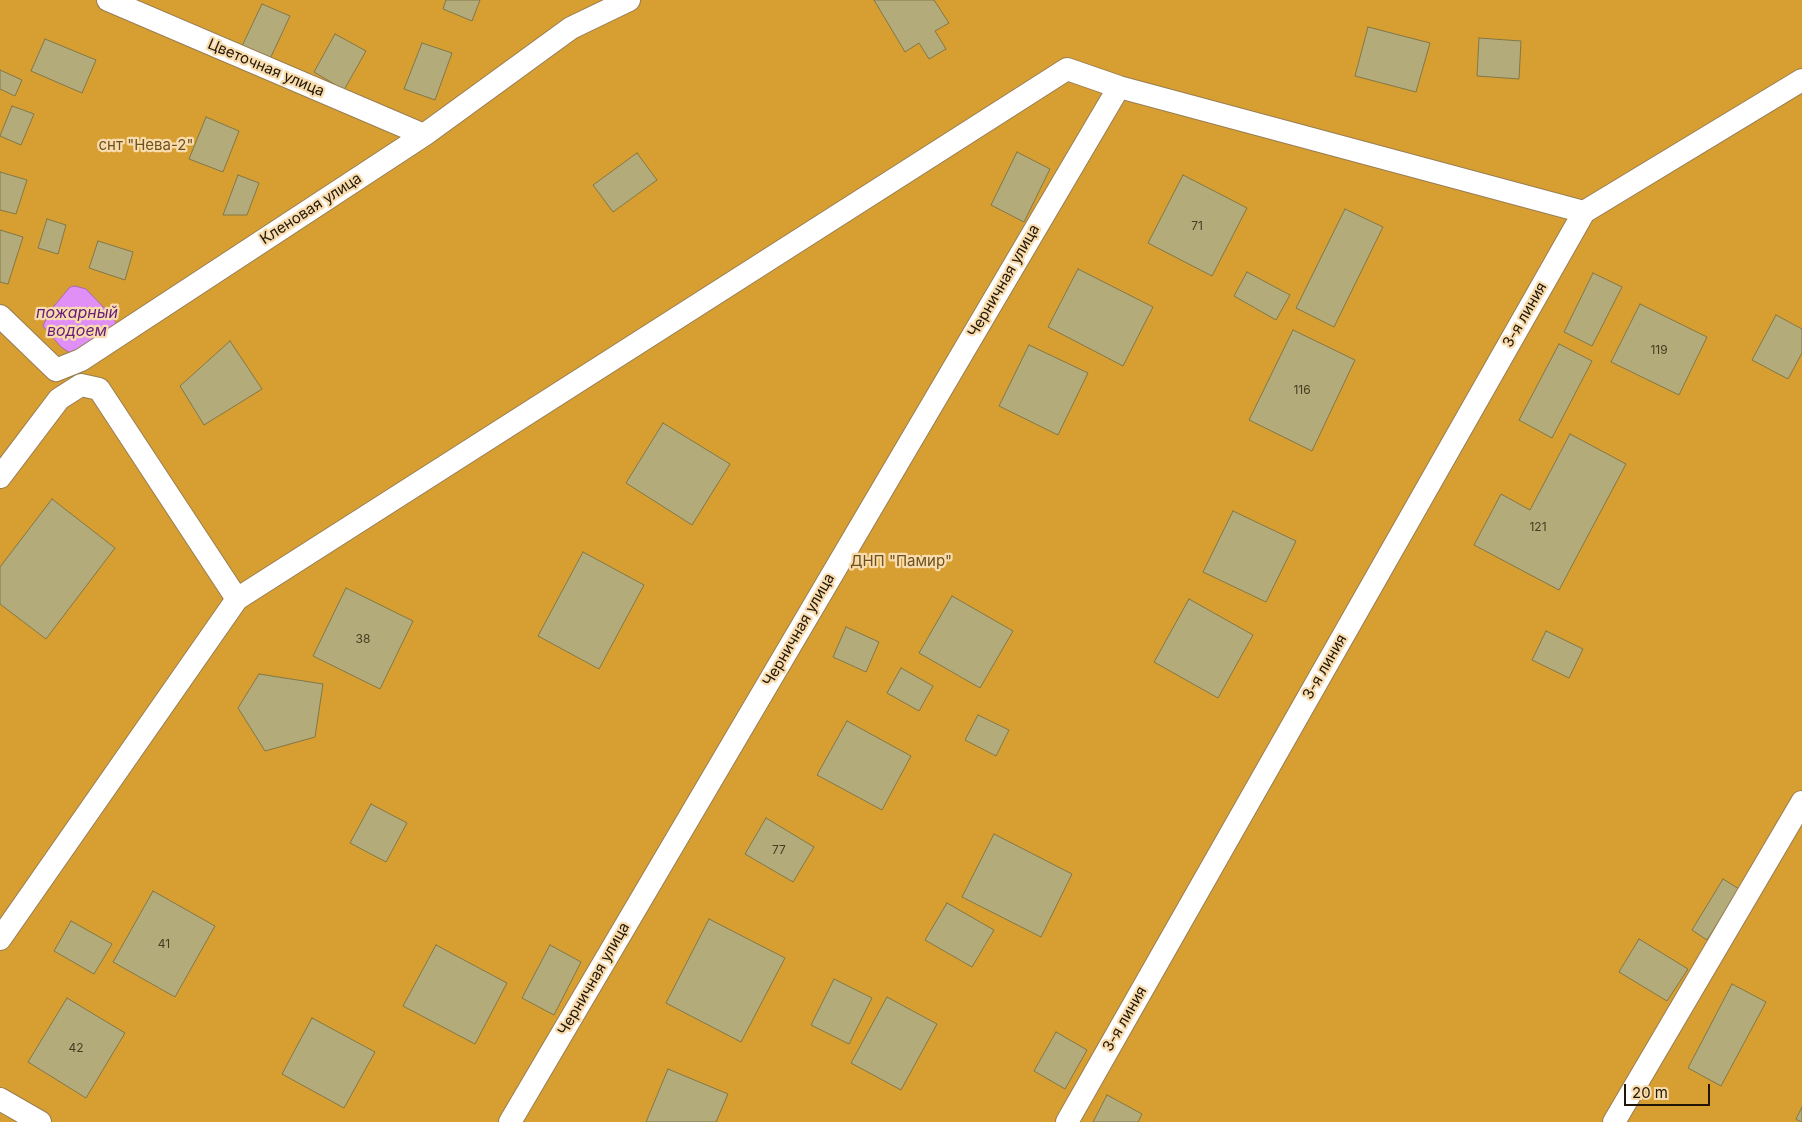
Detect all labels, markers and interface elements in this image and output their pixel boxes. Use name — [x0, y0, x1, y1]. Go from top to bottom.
street label: Цветочная улица — [205, 35, 327, 101]
park label: снт "Нева-2" — [99, 136, 193, 154]
street label: Кленовая улица — [257, 169, 365, 249]
house number: 71 — [1191, 219, 1203, 233]
street label: Черничная улица — [964, 221, 1044, 341]
street label: 3-я линия — [1499, 279, 1551, 351]
water label: пожарный водоем — [36, 303, 118, 341]
house number: 119 — [1650, 343, 1668, 357]
house number: 116 — [1293, 383, 1311, 397]
house number: 121 — [1529, 520, 1547, 534]
park label: ДНП "Памир" — [850, 552, 952, 570]
street label: Черничная улица — [759, 570, 839, 690]
street label: 3-я линия — [1299, 631, 1351, 703]
house number: 38 — [356, 632, 370, 646]
house number: 77 — [772, 843, 786, 857]
street label: Черничная улица — [554, 919, 634, 1039]
house number: 41 — [158, 937, 170, 951]
street label: 3-я линия — [1099, 983, 1151, 1055]
house number: 42 — [68, 1041, 84, 1055]
scale bar — [1627, 1074, 1713, 1106]
text: 20 m — [1632, 1083, 1668, 1102]

